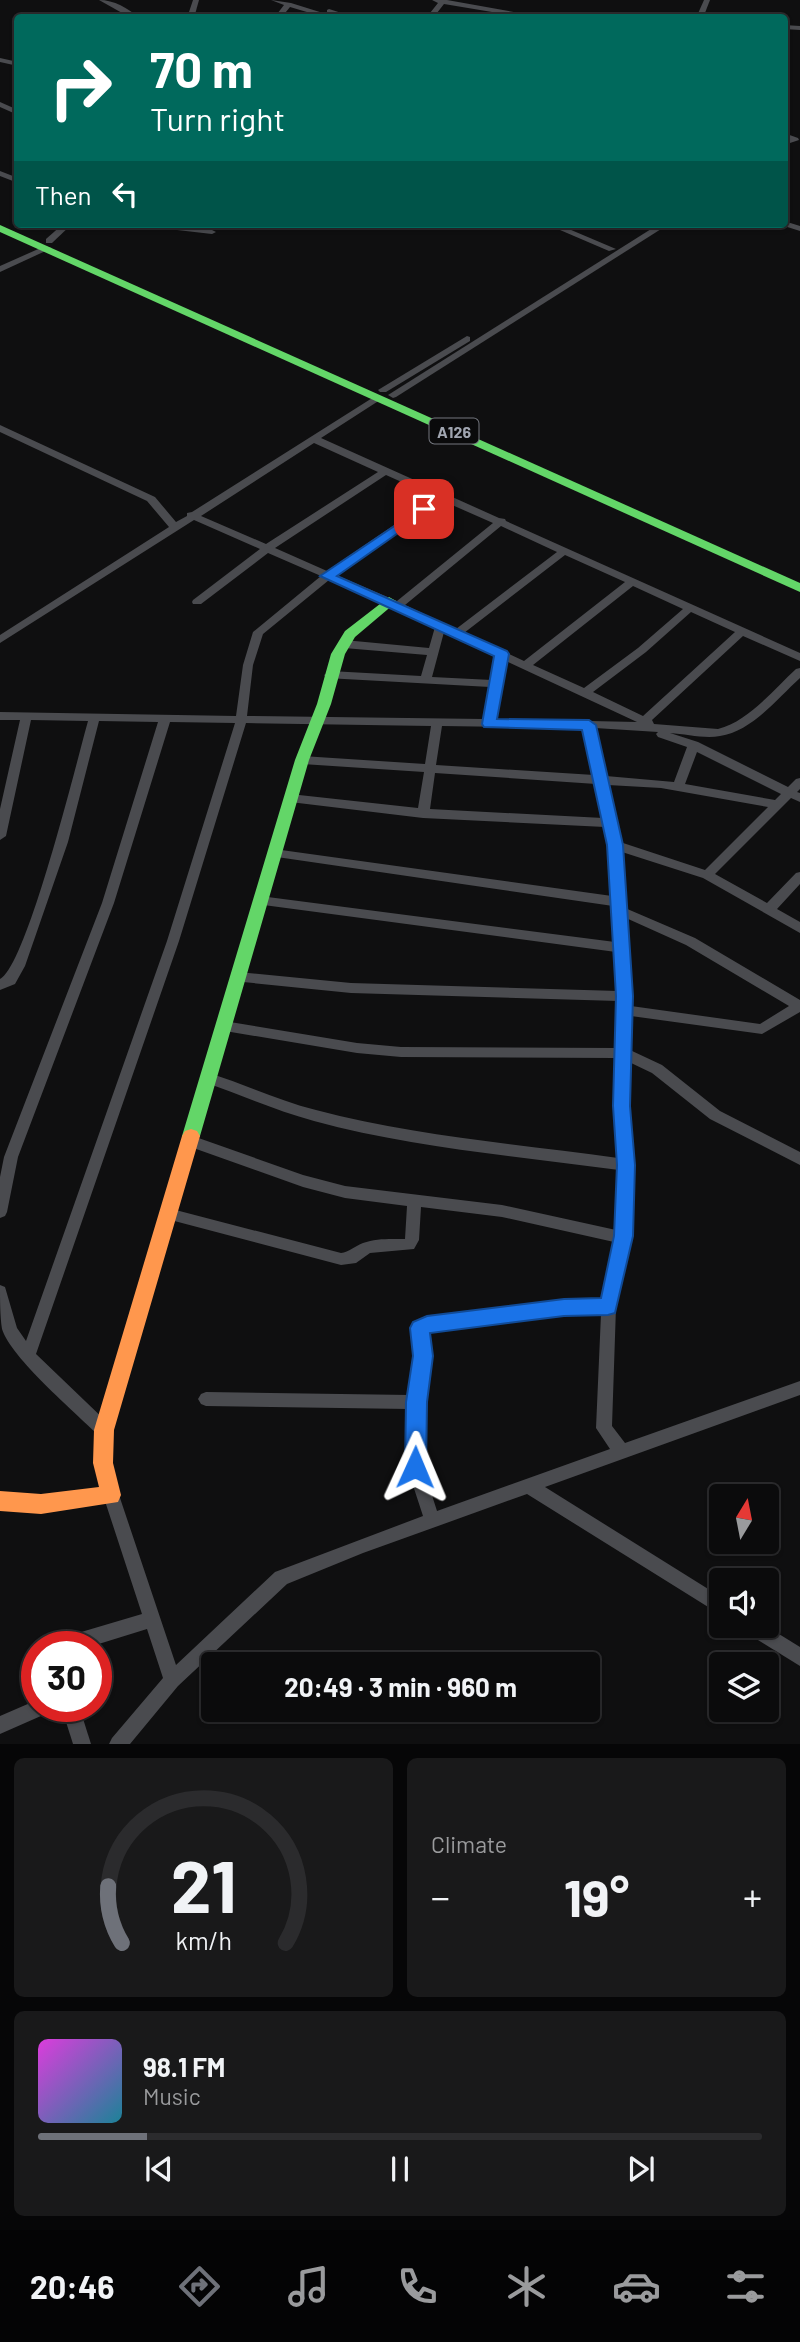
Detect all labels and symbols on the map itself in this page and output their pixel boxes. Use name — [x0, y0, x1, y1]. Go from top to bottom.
road number: A126 — [430, 418, 478, 444]
pin — [394, 479, 454, 539]
position arrow — [378, 1430, 452, 1504]
north arrow — [709, 1484, 779, 1554]
speed limit sign: 30 — [21, 1631, 112, 1722]

